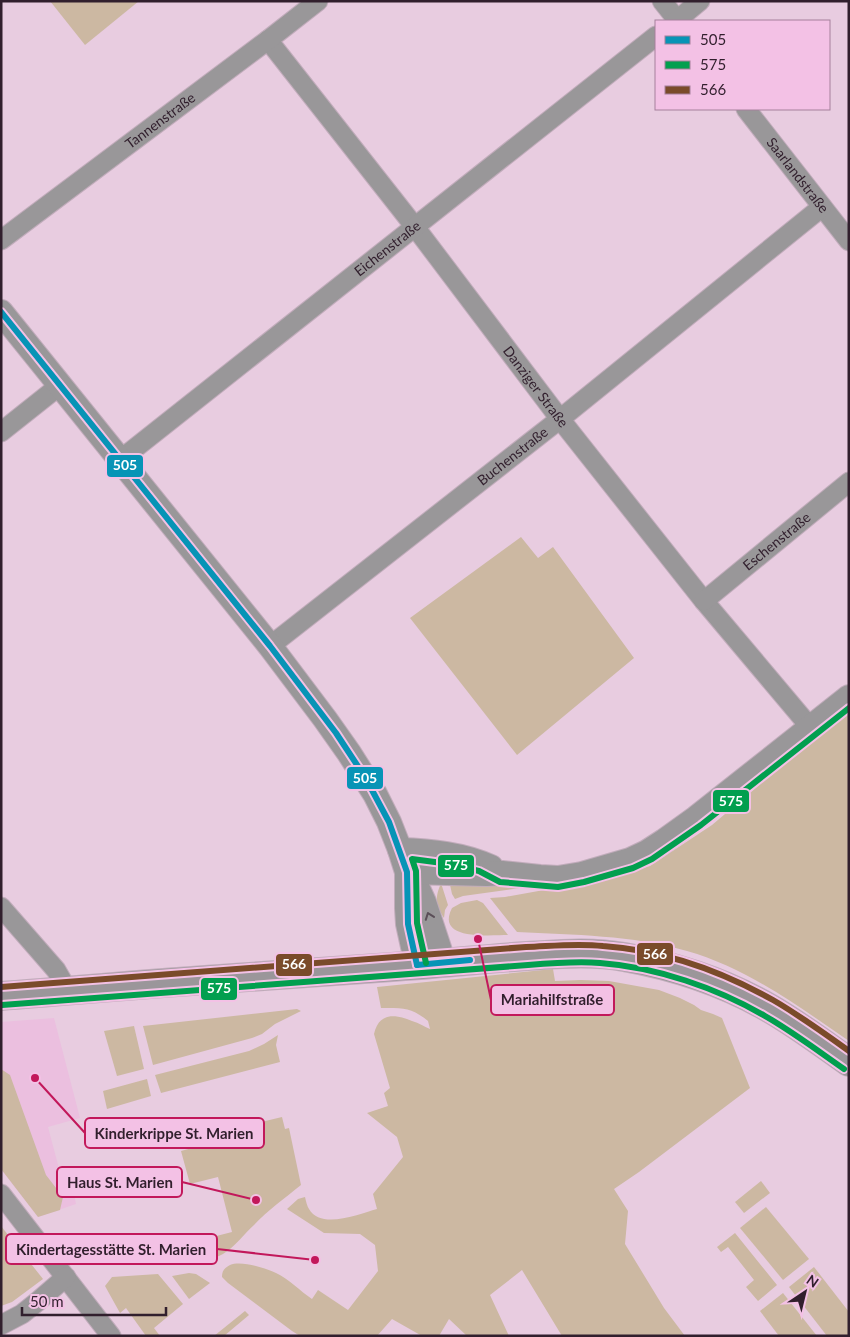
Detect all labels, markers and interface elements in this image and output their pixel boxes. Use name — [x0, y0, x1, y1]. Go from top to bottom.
legend — [655, 20, 830, 110]
text: 505 — [700, 30, 726, 48]
text: 575 — [700, 55, 726, 73]
text: 566 — [700, 80, 726, 98]
street label: Tannenstraße — [122, 89, 198, 152]
street label: Saarlandstraße — [763, 134, 833, 216]
street label: Eichenstraße — [351, 217, 424, 279]
street label: Danziger Straße — [500, 342, 572, 431]
street label: Buchenstraße — [474, 423, 551, 489]
line badge: 505 — [106, 454, 144, 478]
text: 505 — [113, 456, 137, 473]
street label: Eschenstraße — [739, 508, 814, 574]
line badge: 505 — [346, 766, 384, 790]
text: 505 — [353, 769, 377, 786]
line badge: 575 — [712, 789, 750, 813]
text: 575 — [719, 792, 743, 809]
line badge: 575 — [437, 854, 475, 878]
text: 575 — [444, 856, 468, 873]
one-way arrow — [425, 913, 435, 921]
line badge: 566 — [636, 942, 674, 966]
text: 566 — [643, 945, 667, 962]
line badge: 566 — [275, 953, 313, 977]
text: 566 — [282, 955, 306, 972]
line badge: 575 — [200, 977, 238, 1001]
text: 575 — [207, 979, 231, 996]
callout: Mariahilfstraße — [491, 985, 614, 1015]
text: Mariahilfstraße — [501, 990, 603, 1008]
callout: Kinderkrippe St. Marien — [85, 1118, 264, 1148]
text: Kinderkrippe St. Marien — [95, 1124, 253, 1142]
callout: Haus St. Marien — [57, 1167, 182, 1197]
text: Haus St. Marien — [67, 1173, 173, 1191]
callout: Kindertagesstätte St. Marien — [6, 1234, 217, 1264]
text: Kindertagesstätte St. Marien — [16, 1240, 206, 1258]
north arrow — [780, 1267, 830, 1317]
text: N — [803, 1271, 822, 1291]
scale bar — [22, 1284, 166, 1316]
text: 50 m — [30, 1292, 64, 1310]

